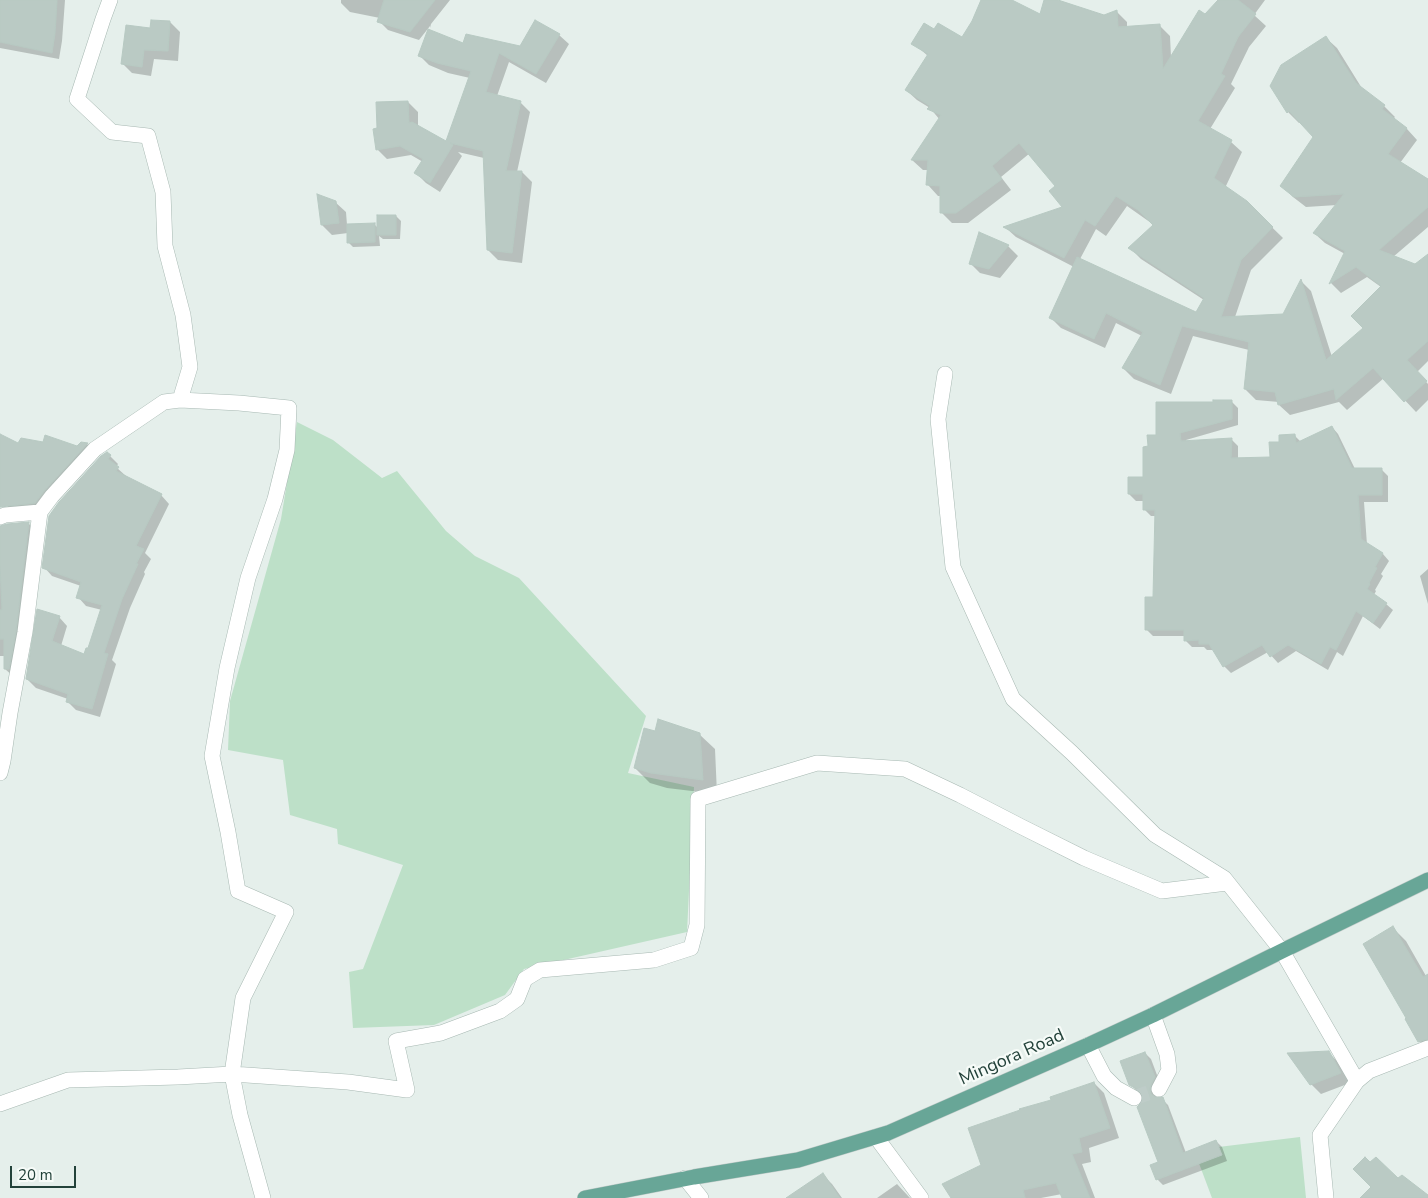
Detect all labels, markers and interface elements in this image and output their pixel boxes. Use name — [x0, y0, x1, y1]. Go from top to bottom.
street label: Mingora Road — [956, 1025, 1068, 1091]
scale bar — [12, 1156, 79, 1188]
text: 20 m — [18, 1165, 53, 1185]

